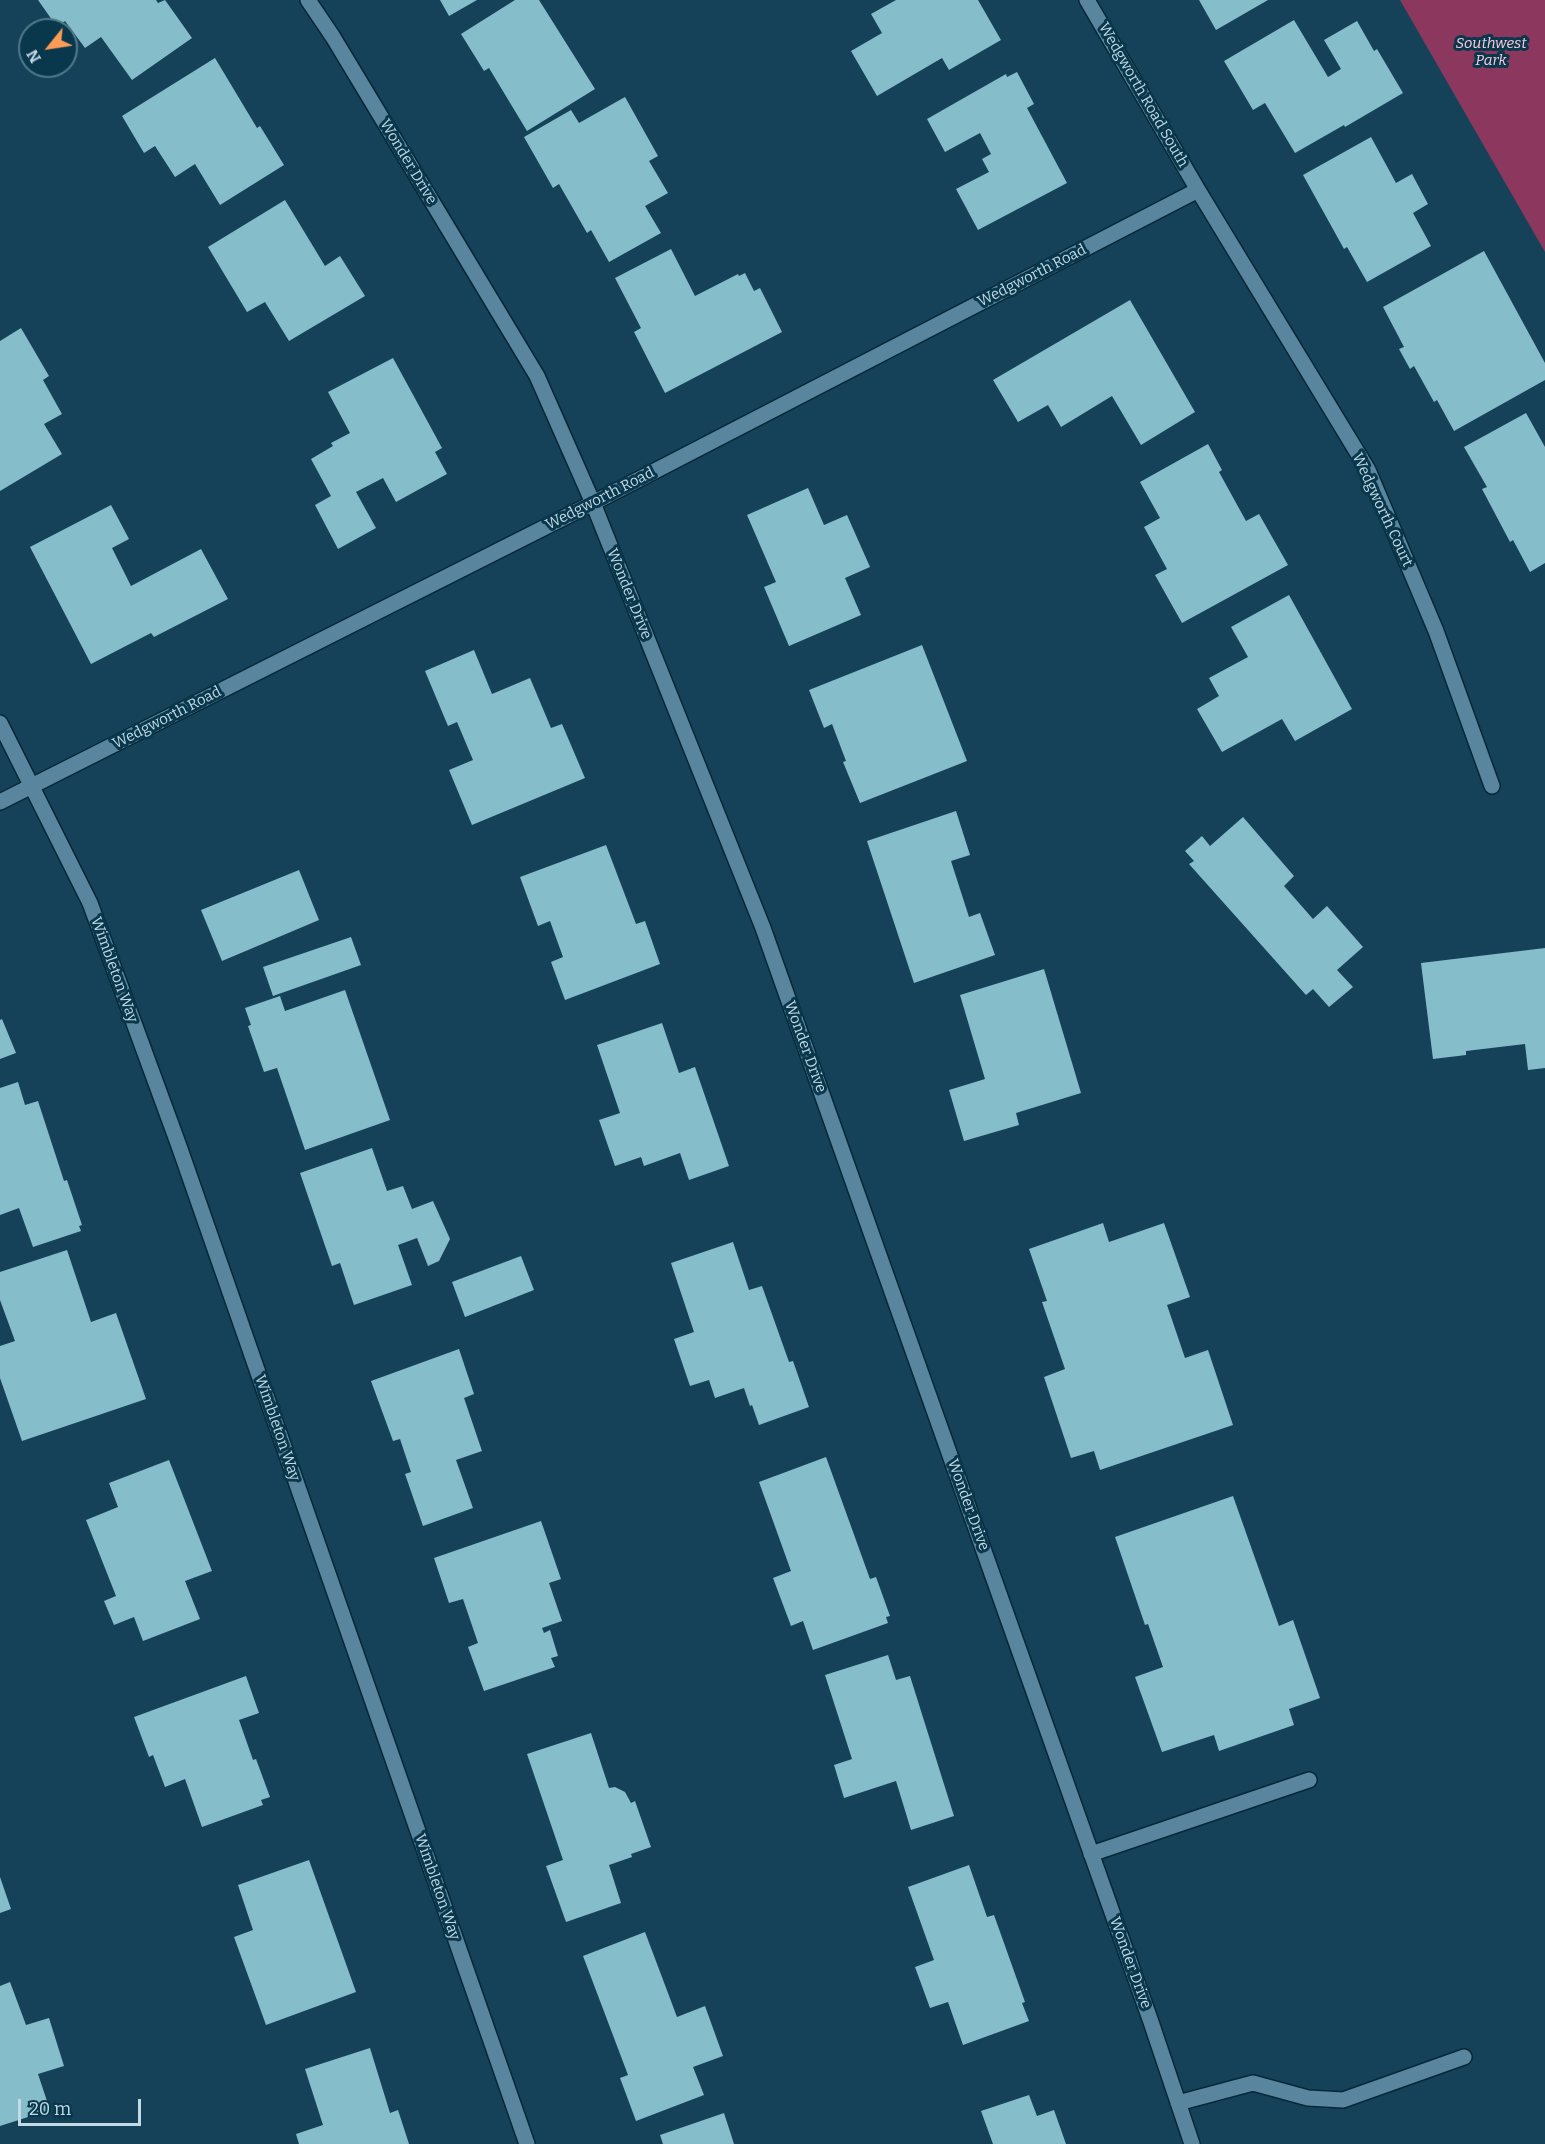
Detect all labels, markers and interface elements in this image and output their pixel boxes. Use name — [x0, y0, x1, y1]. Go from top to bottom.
north arrow — [18, 18, 78, 78]
street label: Wedgworth Road South — [1094, 20, 1192, 170]
park label: Southwest Park — [1456, 35, 1526, 70]
text: N — [22, 46, 45, 66]
street label: Wonder Drive — [376, 116, 440, 208]
street label: Wedgworth Road — [975, 241, 1089, 311]
street label: Wedgworth Court — [1348, 450, 1416, 570]
street label: Wedgworth Road — [543, 464, 657, 534]
street label: Wonder Drive — [603, 546, 655, 642]
street label: Wedgworth Road — [110, 683, 224, 753]
street label: Wimbleton Way — [87, 915, 141, 1025]
street label: Wonder Drive — [780, 999, 830, 1095]
street label: Wimbleton Way — [250, 1373, 304, 1483]
street label: Wonder Drive — [943, 1457, 993, 1553]
street label: Wimbleton Way — [410, 1832, 464, 1942]
street label: Wonder Drive — [1105, 1915, 1155, 2011]
scale bar — [21, 2087, 144, 2125]
text: 20 m — [29, 2098, 71, 2120]

